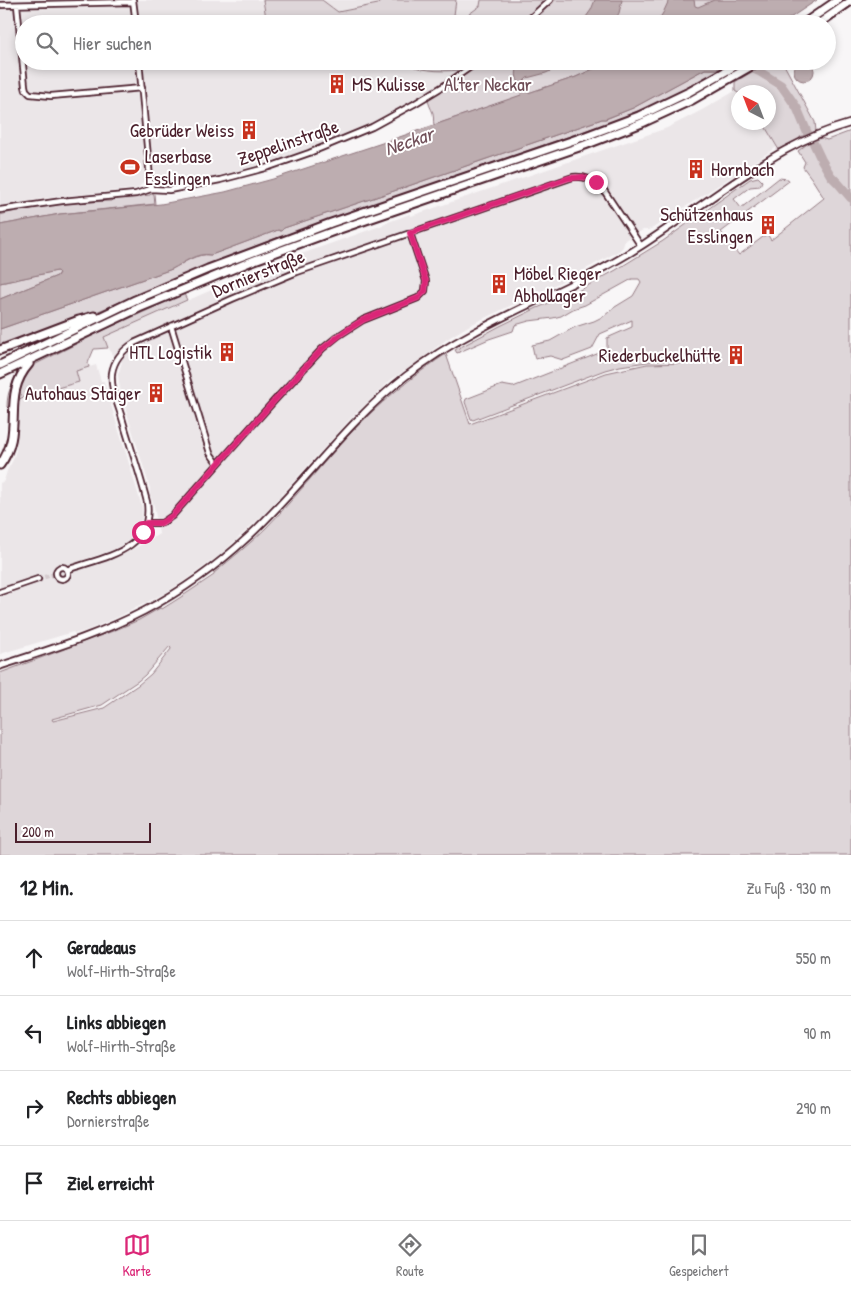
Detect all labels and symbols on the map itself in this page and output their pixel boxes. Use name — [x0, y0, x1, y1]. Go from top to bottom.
place label: MS Kulisse — [352, 71, 426, 97]
park label: Alter Neckar — [444, 71, 533, 97]
building icon: MS Kulisse — [326, 73, 348, 95]
north arrow — [731, 85, 776, 130]
street label: Zeppelinstraße — [234, 112, 342, 171]
place label: Gebrüder Weiss — [130, 117, 234, 143]
building icon: Gebrüder Weiss — [238, 119, 260, 141]
water label: Neckar — [381, 119, 439, 161]
place label: Laserbase Esslingen — [145, 143, 212, 191]
sports icon: Laserbase Esslingen — [119, 156, 141, 178]
place label: Hornbach — [711, 156, 774, 182]
building icon: Hornbach — [685, 158, 707, 180]
route end — [585, 171, 608, 194]
place label: Schützenhaus Esslingen — [660, 201, 753, 249]
building icon: Schützenhaus Esslingen — [757, 214, 779, 236]
street label: Dornierstraße — [208, 242, 309, 303]
place label: Möbel Rieger Abhollager — [514, 260, 602, 308]
building icon: Möbel Rieger Abhollager — [488, 273, 510, 295]
place label: HTL Logistik — [129, 339, 212, 365]
building icon: HTL Logistik — [216, 341, 238, 363]
place label: Riederbuckelhütte — [599, 342, 721, 368]
building icon: Riederbuckelhütte — [725, 344, 747, 366]
place label: Autohaus Staiger — [25, 380, 142, 406]
building icon: Autohaus Staiger — [145, 382, 167, 404]
route start — [132, 521, 155, 544]
scale bar — [15, 820, 151, 843]

